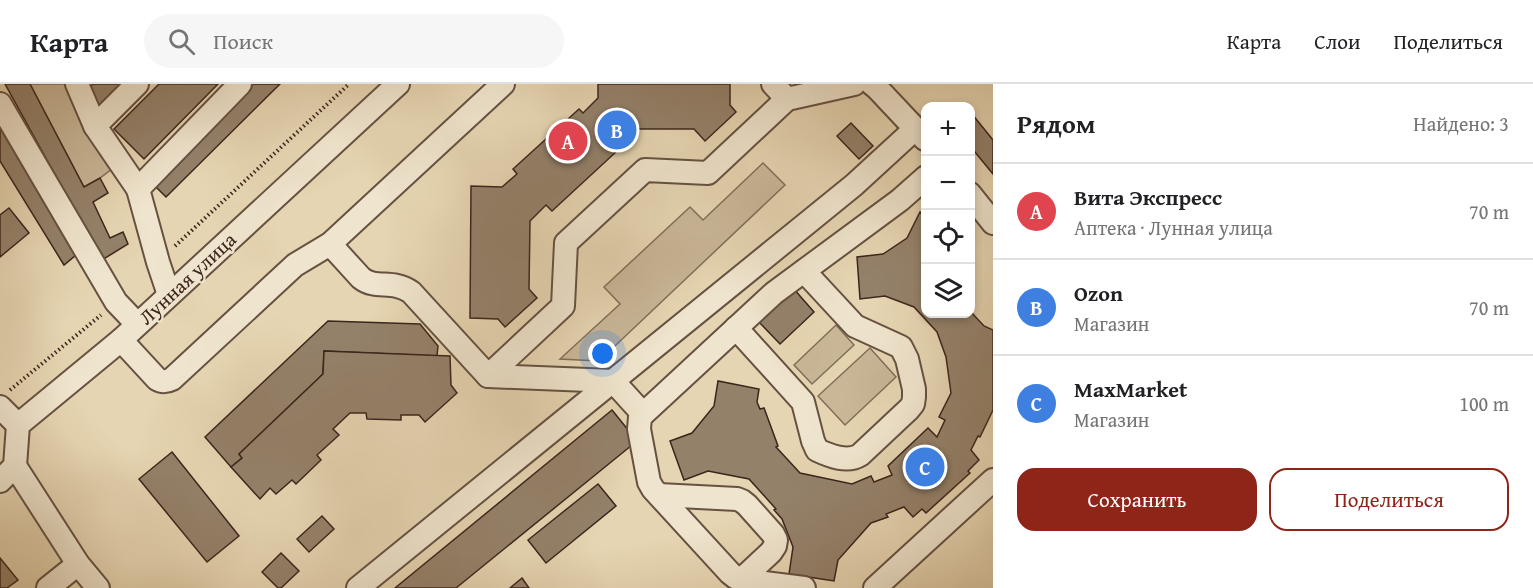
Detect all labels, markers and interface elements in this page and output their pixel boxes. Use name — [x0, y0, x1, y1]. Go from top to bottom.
search box — [144, 14, 564, 68]
text: Карта — [30, 21, 108, 62]
icon: search — [165, 25, 198, 58]
text: Поиск — [213, 25, 273, 57]
text: Карта — [1227, 26, 1281, 57]
text: Слои — [1314, 26, 1360, 57]
text: Поделиться — [1393, 26, 1503, 57]
map controls — [921, 102, 975, 318]
button: + — [921, 102, 975, 156]
text: Рядом — [1017, 104, 1095, 143]
pin: B — [598, 108, 636, 152]
text: Найдено: 3 — [1413, 109, 1509, 138]
pin: A — [548, 118, 588, 164]
button: − — [921, 156, 975, 210]
text: Вита Экспресс — [1074, 181, 1222, 213]
text: A — [1030, 197, 1043, 226]
text: 70 m — [1469, 197, 1509, 226]
button: locate — [921, 210, 975, 264]
text: Аптека · Лунная улица — [1074, 213, 1273, 242]
street label: Лунная улица — [132, 225, 243, 331]
button: layers — [921, 264, 975, 318]
text: Ozon — [1074, 277, 1123, 309]
text: B — [1030, 293, 1043, 322]
text: 70 m — [1469, 293, 1509, 322]
text: Магазин — [1074, 309, 1149, 338]
your location — [588, 339, 617, 368]
text: MaxMarket — [1074, 373, 1187, 405]
text: C — [1031, 389, 1042, 418]
text: 100 m — [1459, 389, 1509, 418]
text: Магазин — [1074, 405, 1149, 434]
pin: C — [906, 444, 944, 490]
button: Сохранить — [1017, 468, 1257, 531]
button: Поделиться — [1269, 468, 1509, 531]

